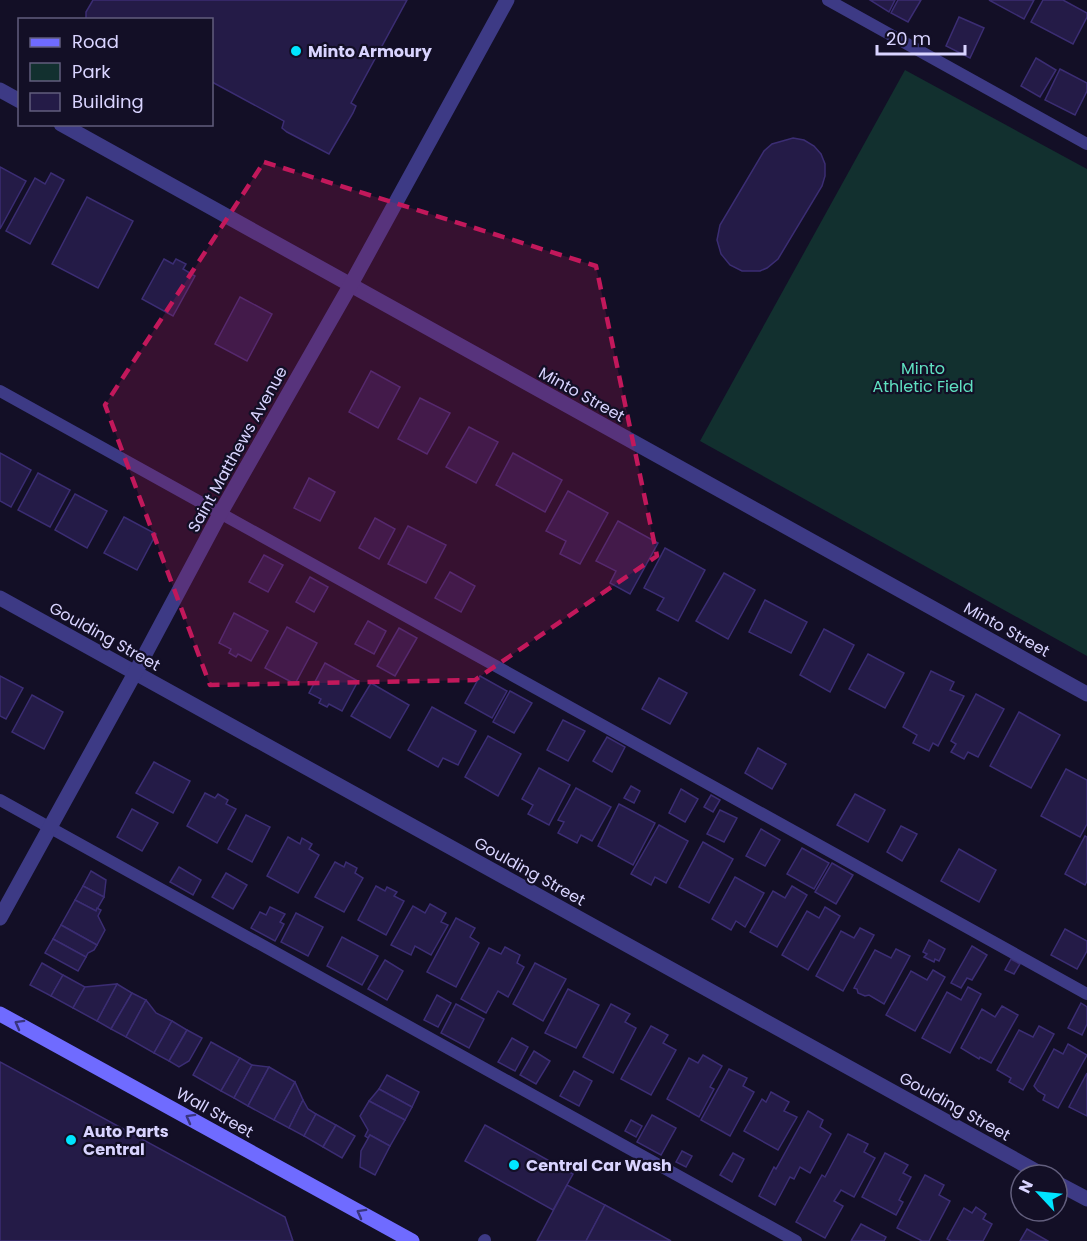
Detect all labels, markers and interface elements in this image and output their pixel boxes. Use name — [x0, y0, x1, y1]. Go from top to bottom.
legend — [18, 18, 213, 126]
scale bar — [877, 18, 966, 56]
text: 20 m — [886, 26, 931, 51]
text: Road — [72, 29, 119, 54]
place label: Minto Armoury — [308, 40, 433, 63]
marker: Minto Armoury — [289, 44, 303, 58]
text: Park — [72, 59, 111, 84]
text: Building — [72, 89, 144, 114]
park label: Minto Athletic Field — [872, 357, 974, 398]
street label: Minto Street — [535, 361, 629, 428]
street label: Saint Matthews Avenue — [182, 362, 293, 536]
street label: Goulding Street — [45, 596, 165, 677]
street label: Minto Street — [960, 596, 1054, 663]
street label: Goulding Street — [470, 831, 590, 912]
one-way arrow — [15, 1020, 25, 1031]
street label: Goulding Street — [895, 1066, 1015, 1147]
street label: Wall Street — [172, 1082, 258, 1143]
one-way arrow — [186, 1114, 196, 1126]
place label: Auto Parts Central — [83, 1120, 169, 1161]
marker: Auto Parts Central — [64, 1133, 78, 1147]
place label: Central Car Wash — [526, 1154, 672, 1177]
marker: Central Car Wash — [507, 1158, 521, 1172]
north arrow — [1009, 1163, 1069, 1223]
text: N — [1013, 1176, 1039, 1197]
one-way arrow — [356, 1209, 367, 1220]

